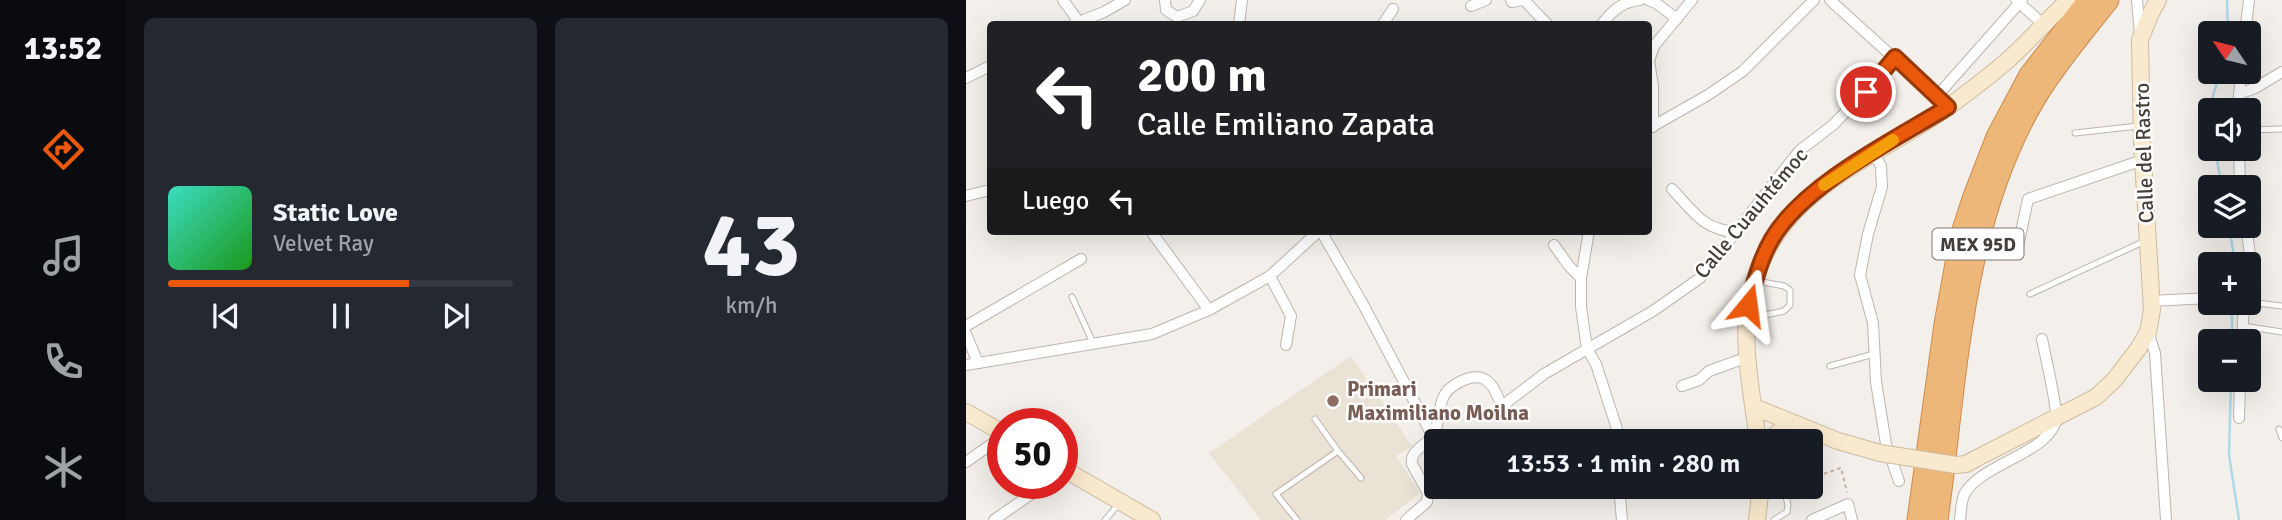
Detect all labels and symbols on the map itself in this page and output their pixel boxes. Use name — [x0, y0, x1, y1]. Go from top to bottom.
north arrow — [2198, 21, 2261, 84]
pin — [1836, 62, 1896, 122]
street label: Calle del Rastro — [2129, 82, 2159, 224]
street label: Calle Cuauhtémoc — [1689, 142, 1813, 284]
road number: MEX 95D — [1933, 228, 2024, 260]
position arrow — [1711, 268, 1785, 342]
place label: Primari Maximiliano Moilna — [1347, 376, 1529, 426]
marker: Primari Maximiliano Moilna — [1325, 393, 1341, 409]
speed limit sign: 50 — [987, 408, 1078, 499]

